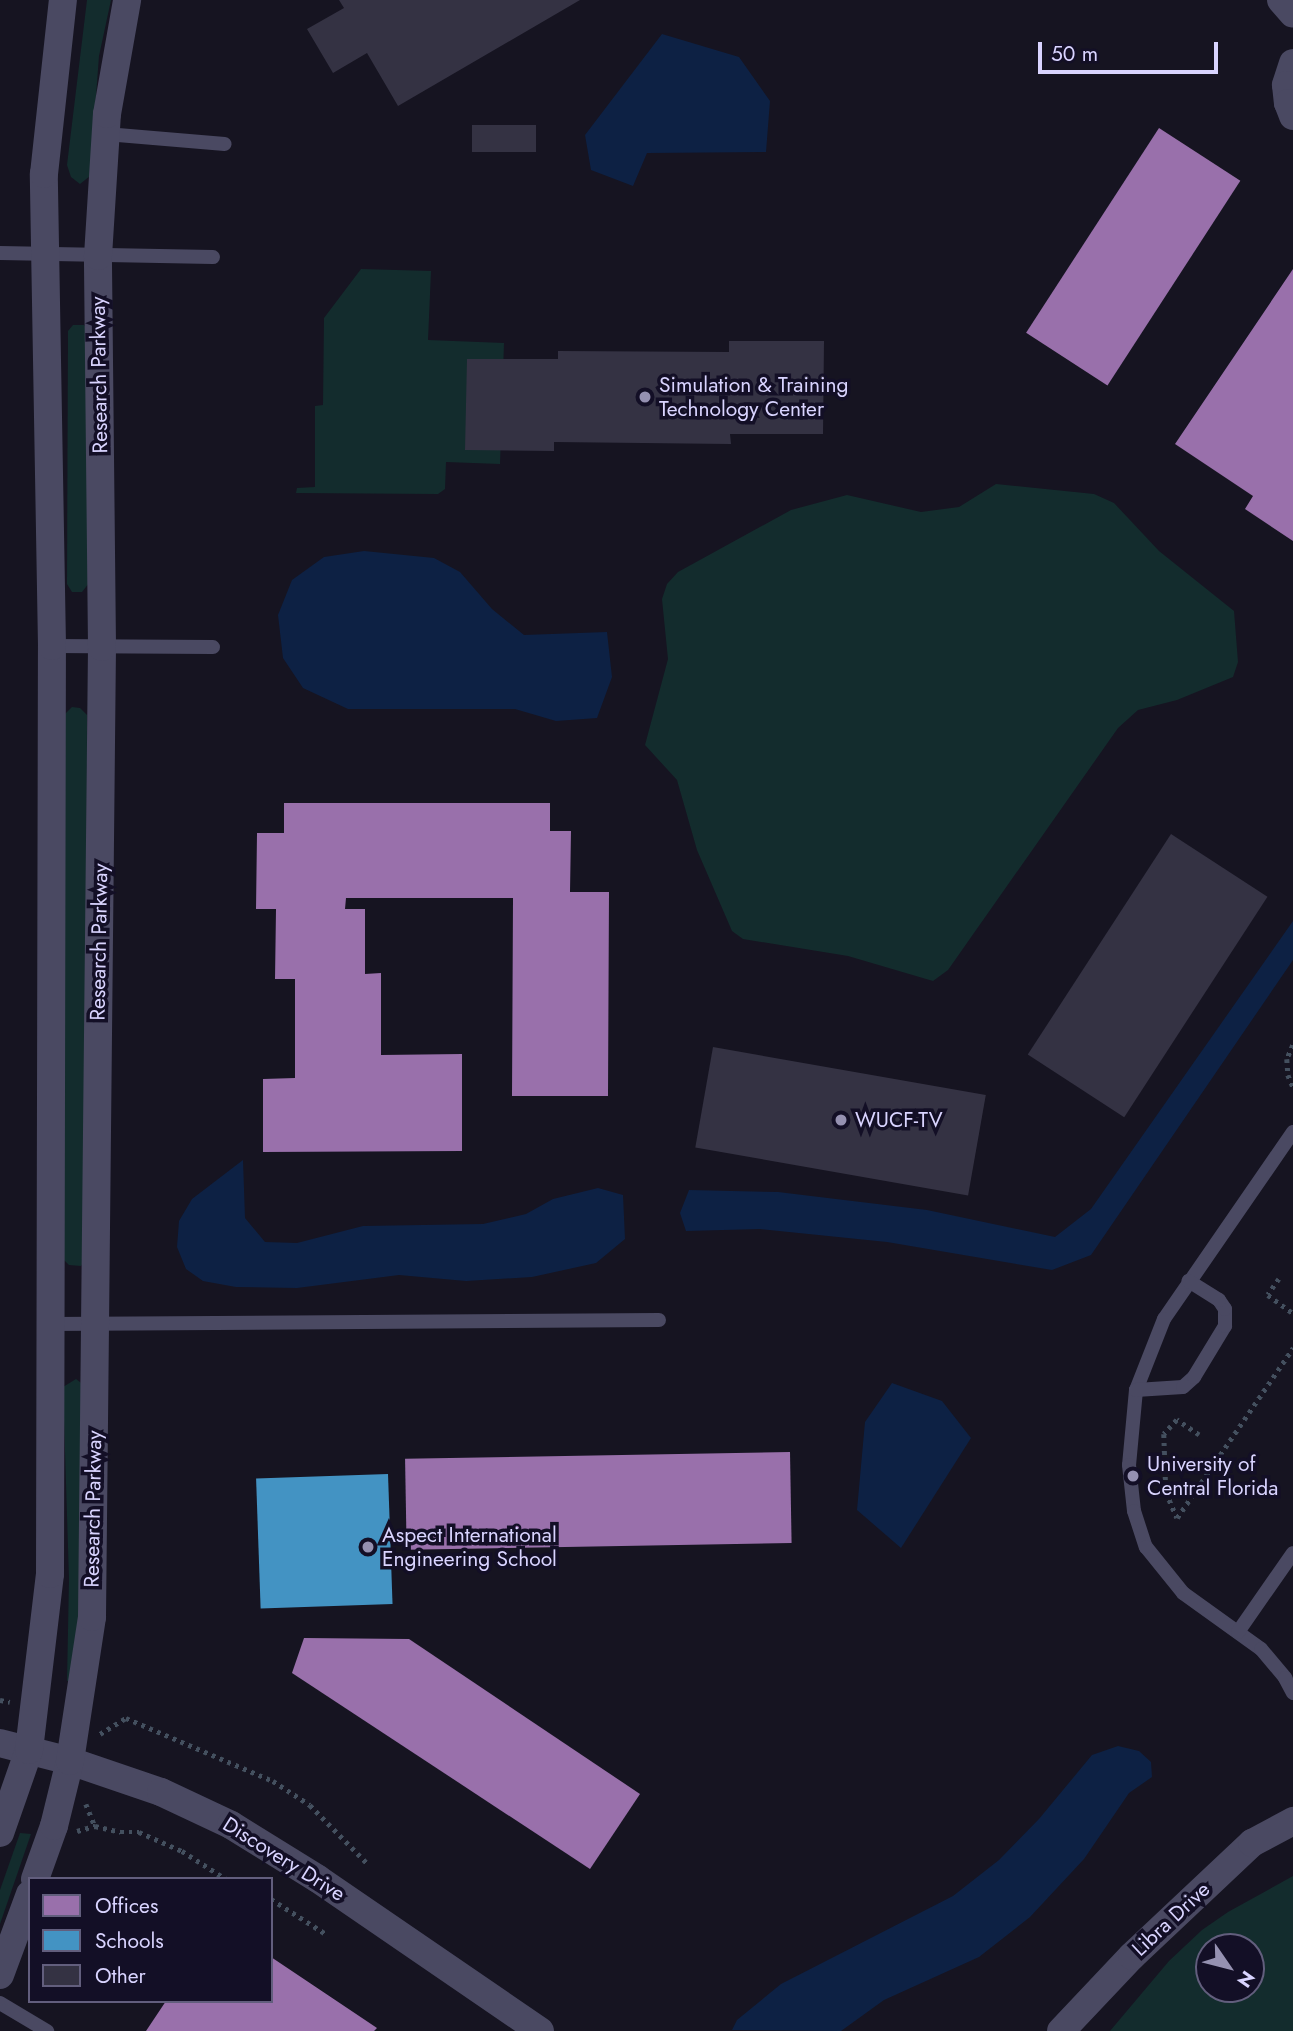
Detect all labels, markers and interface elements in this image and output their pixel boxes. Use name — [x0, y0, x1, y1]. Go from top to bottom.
scale bar — [1041, 28, 1221, 72]
text: 50 m — [1051, 39, 1098, 69]
street label: Research Parkway — [85, 296, 113, 454]
place label: Simulation & Training Technology Center — [659, 372, 848, 422]
marker: Simulation & Training Technology Center — [637, 389, 653, 405]
street label: Research Parkway — [85, 863, 113, 1021]
place label: WUCF-TV — [855, 1107, 942, 1133]
marker: WUCF-TV — [833, 1112, 849, 1128]
street label: Research Parkway — [79, 1430, 107, 1588]
place label: University of Central Florida — [1147, 1451, 1278, 1501]
marker: University of Central Florida — [1125, 1468, 1141, 1484]
place label: Aspect International Engineering School — [382, 1522, 557, 1572]
marker: Aspect International Engineering School — [360, 1539, 376, 1555]
street label: Discovery Drive — [218, 1811, 350, 1907]
legend — [28, 1877, 273, 2003]
street label: Libra Drive — [1127, 1877, 1215, 1961]
text: Offices — [95, 1891, 158, 1921]
text: Schools — [95, 1926, 164, 1956]
north arrow — [1195, 1933, 1265, 2003]
text: Other — [95, 1961, 146, 1991]
text: N — [1231, 1965, 1261, 1993]

